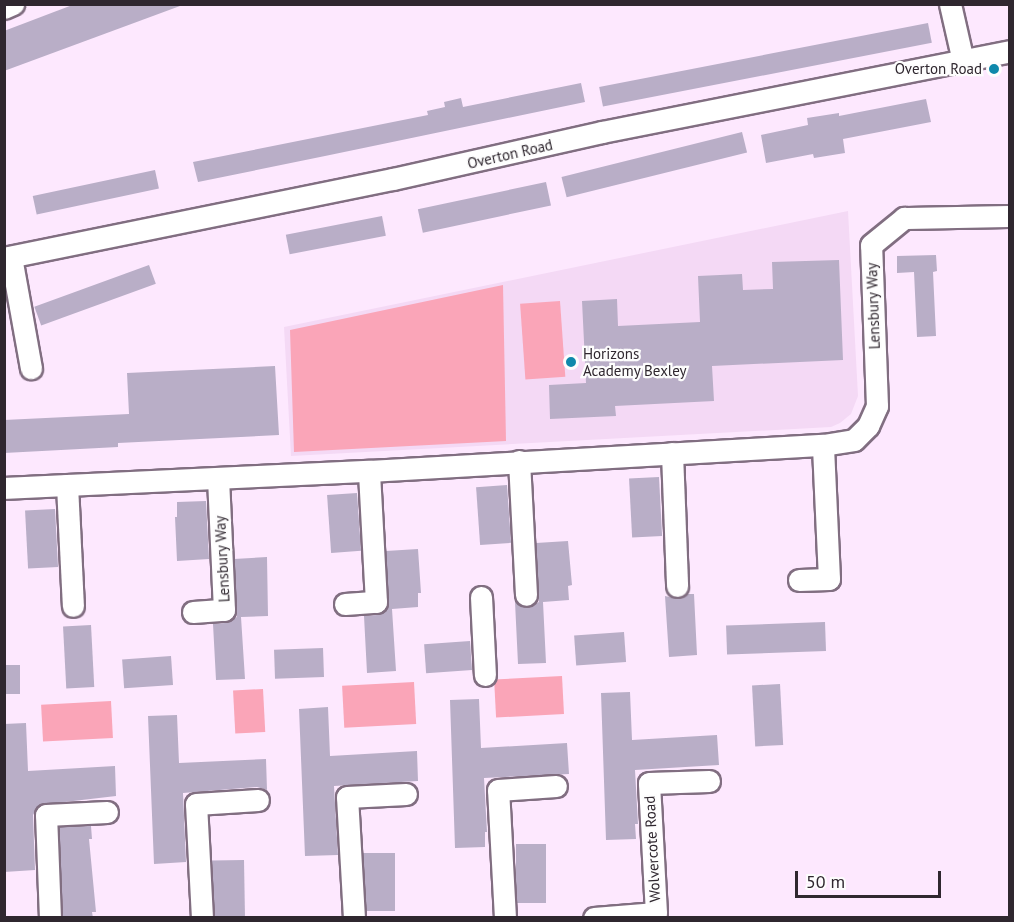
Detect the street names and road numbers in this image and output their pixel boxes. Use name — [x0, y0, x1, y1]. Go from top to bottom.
street label: Overton Road — [466, 135, 554, 173]
street label: Lensbury Way — [862, 262, 884, 350]
street label: Lensbury Way — [211, 515, 233, 603]
street label: Wolvercote Road — [640, 795, 664, 903]

